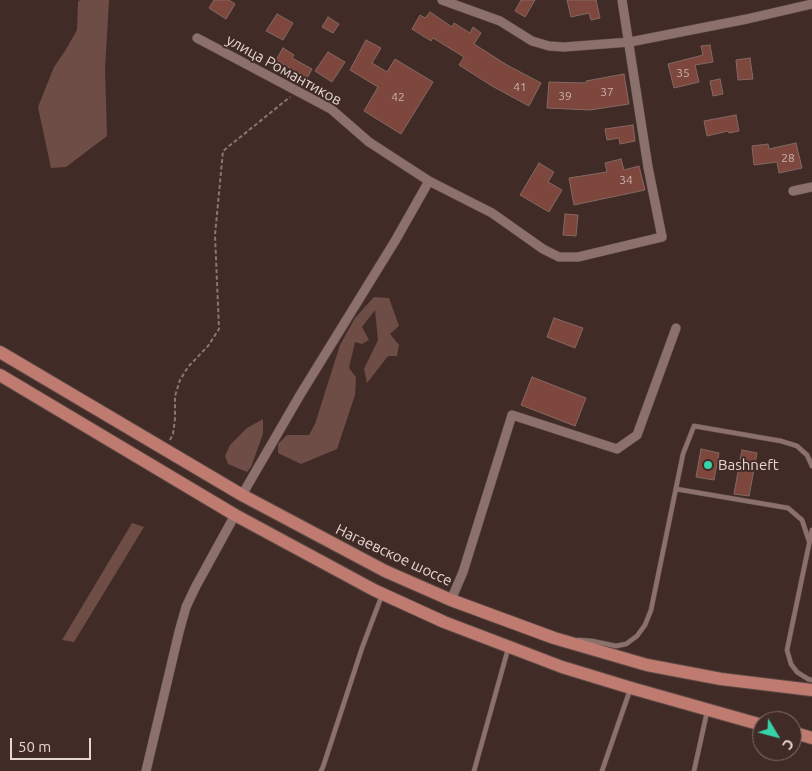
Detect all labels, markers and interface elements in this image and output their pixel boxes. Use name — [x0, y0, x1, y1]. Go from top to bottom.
street label: улица Романтиков — [223, 31, 345, 109]
house number: 35 — [676, 66, 690, 80]
house number: 41 — [513, 80, 527, 94]
house number: 37 — [600, 85, 614, 99]
house number: 39 — [558, 89, 572, 103]
house number: 42 — [391, 90, 405, 104]
house number: 28 — [781, 151, 795, 165]
house number: 34 — [619, 173, 633, 187]
place label: Bashneft — [718, 456, 779, 474]
marker: Bashneft — [702, 459, 714, 471]
street label: Нагаевское шоссе — [333, 520, 455, 590]
north arrow — [752, 711, 802, 761]
scale bar — [12, 728, 94, 760]
text: С — [779, 736, 797, 753]
text: 50 m — [18, 738, 51, 755]

